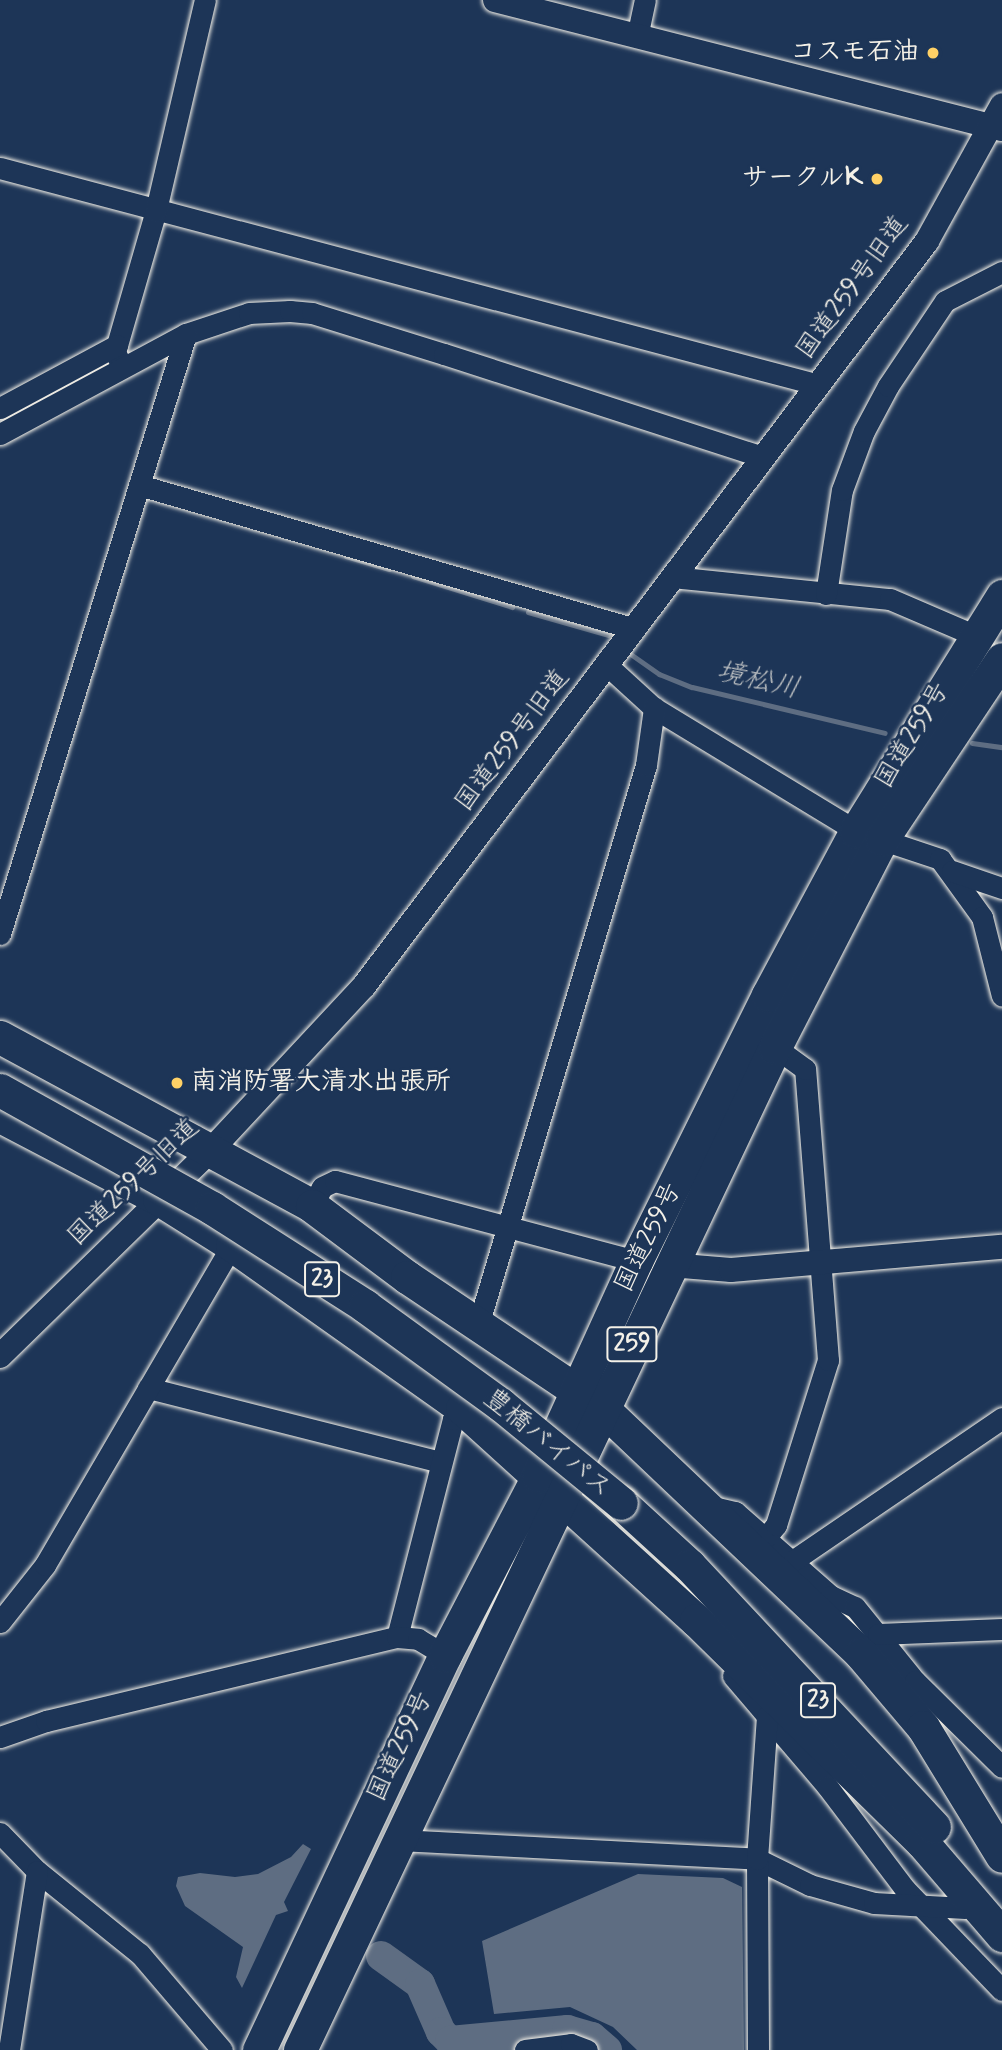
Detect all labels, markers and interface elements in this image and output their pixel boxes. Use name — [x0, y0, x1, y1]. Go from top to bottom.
place label: コスモ石油 — [789, 37, 919, 69]
marker: コスモ石油 — [925, 45, 941, 61]
place label: サークルK — [741, 163, 863, 195]
marker: サークルK — [869, 171, 885, 187]
street label: 国道259号旧道 — [790, 210, 916, 366]
water label: 境松川 — [713, 655, 803, 707]
street label: 国道259号旧道 — [449, 664, 577, 818]
street label: 国道259号 — [869, 677, 957, 795]
place label: 南消防署大清水出張所 — [191, 1067, 451, 1099]
marker: 南消防署大清水出張所 — [169, 1075, 185, 1091]
street label: 国道259号旧道 — [62, 1113, 206, 1253]
street label: 国道259号 — [609, 1178, 689, 1298]
road number: 23 — [303, 1259, 341, 1300]
road number: 259 — [606, 1324, 658, 1364]
street label: 豊橋バイパス — [477, 1383, 617, 1505]
road number: 23 — [799, 1680, 837, 1720]
street label: 国道259号 — [362, 1687, 440, 1807]

